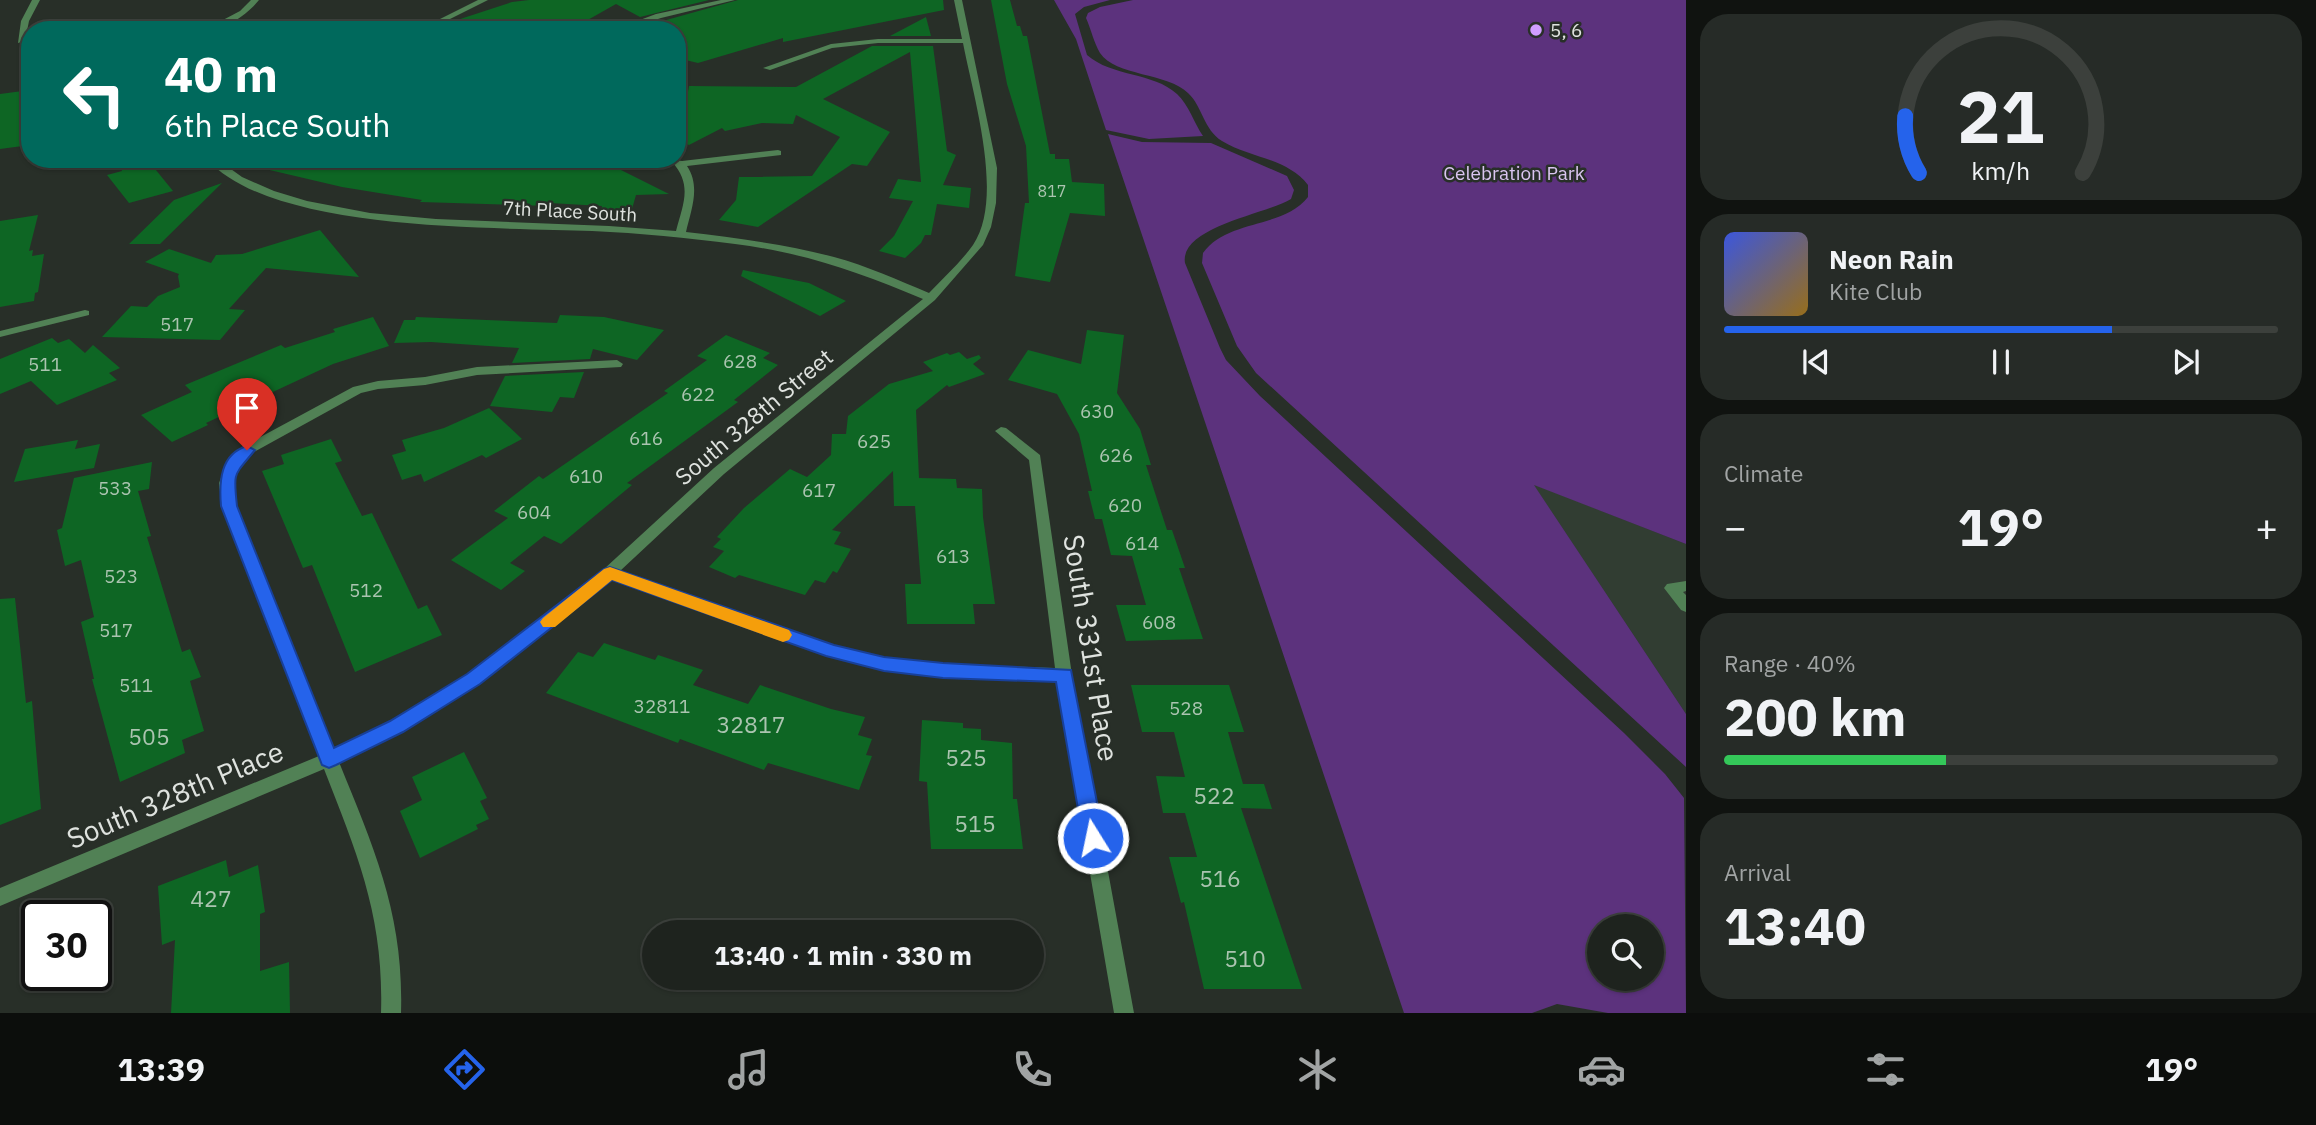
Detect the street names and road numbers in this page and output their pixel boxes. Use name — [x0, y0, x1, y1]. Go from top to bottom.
street label: 7th Place South — [502, 195, 638, 227]
street label: South 328th Street — [668, 341, 838, 491]
street label: South 331st Place — [1055, 532, 1128, 764]
street label: South 328th Place — [61, 732, 289, 857]

